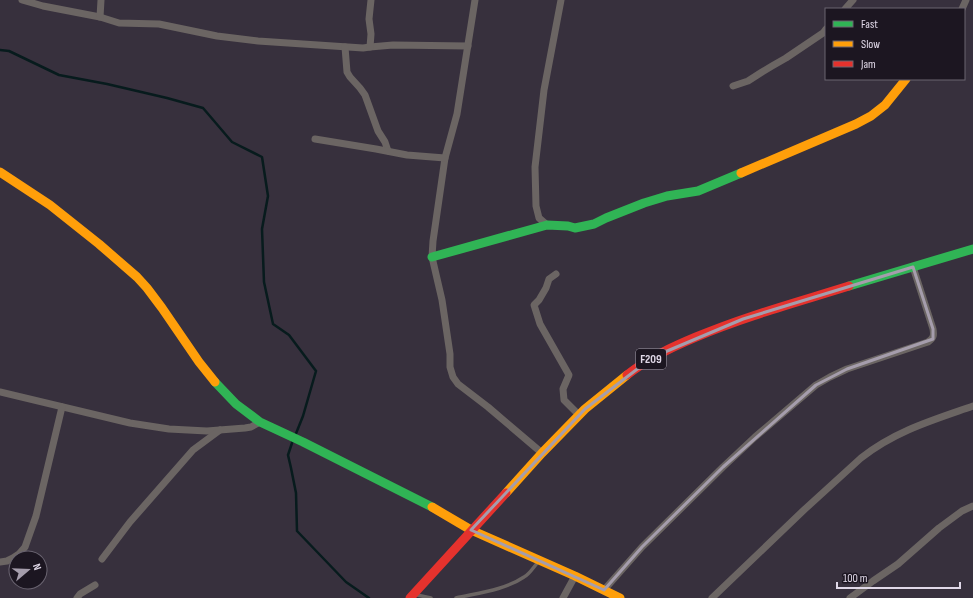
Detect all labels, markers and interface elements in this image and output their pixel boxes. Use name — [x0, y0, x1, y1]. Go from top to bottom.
legend — [825, 8, 965, 80]
text: Fast — [861, 17, 878, 32]
text: Slow — [861, 37, 880, 52]
text: Jam — [860, 57, 876, 72]
road number: F209 — [636, 349, 666, 369]
north arrow — [8, 550, 48, 590]
text: N — [30, 562, 44, 572]
scale bar — [837, 564, 960, 590]
text: 100 m — [843, 571, 868, 586]

